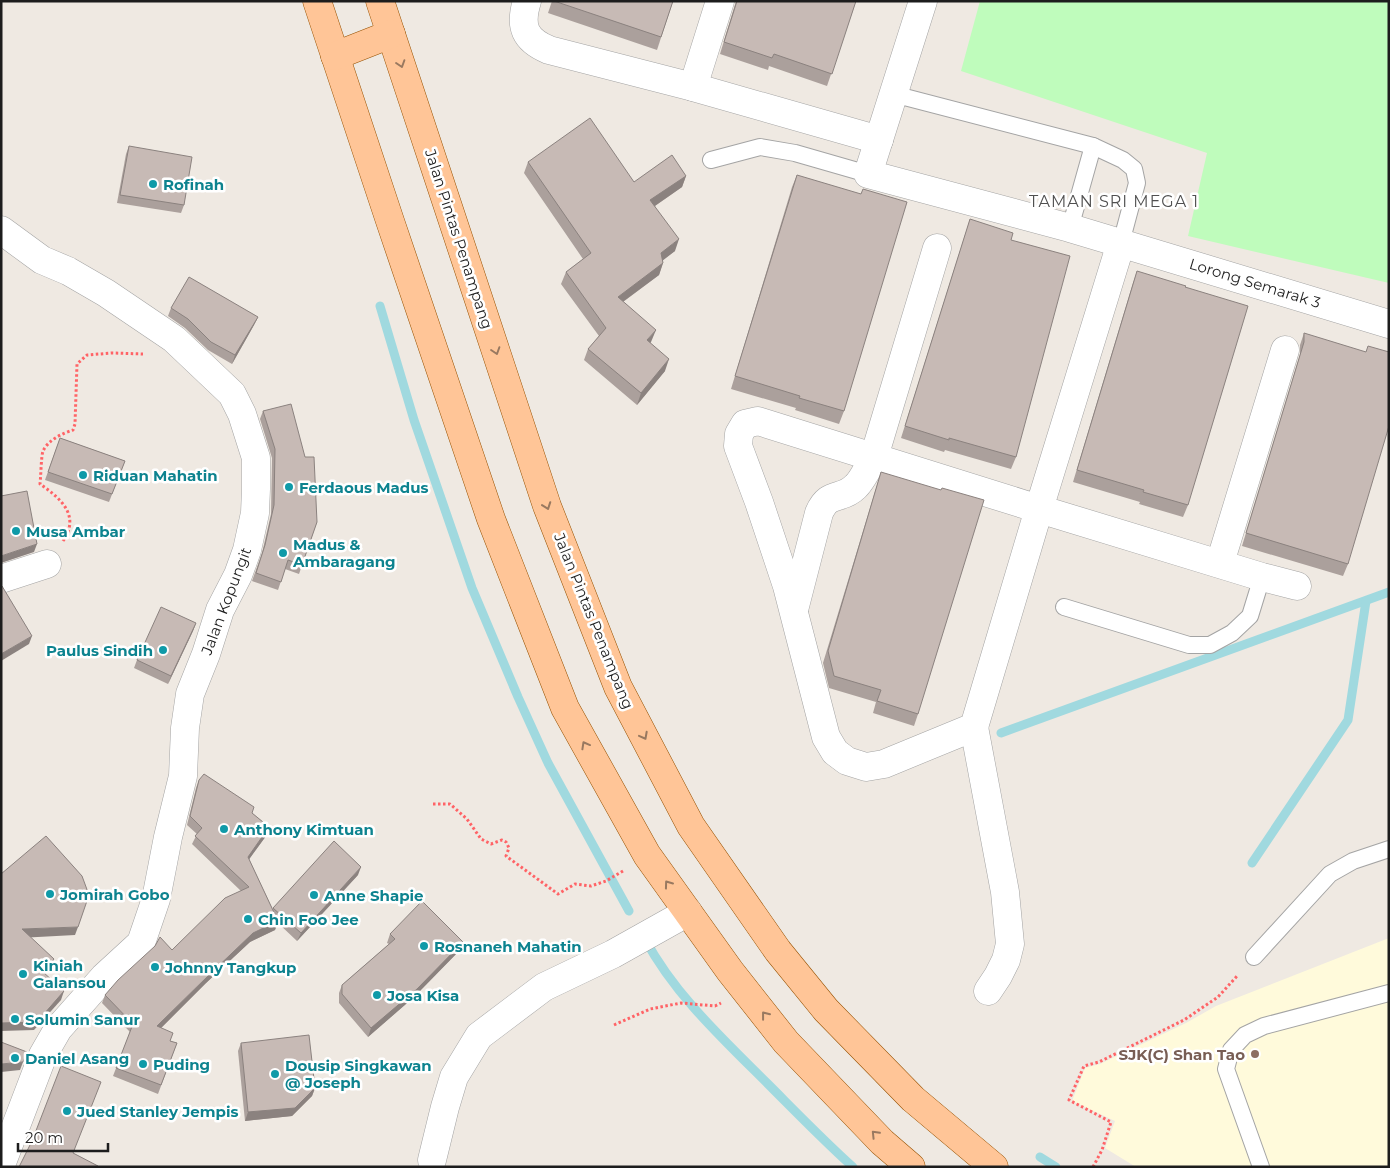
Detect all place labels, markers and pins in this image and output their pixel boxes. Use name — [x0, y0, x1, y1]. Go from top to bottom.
place label: Rofinah — [163, 175, 224, 194]
marker: Rofinah — [147, 178, 159, 190]
place label: Riduan Mahatin — [93, 466, 218, 485]
marker: Riduan Mahatin — [77, 469, 89, 481]
place label: Ferdaous Madus — [299, 478, 429, 497]
marker: Ferdaous Madus — [283, 481, 295, 493]
place label: Musa Ambar — [26, 522, 126, 541]
marker: Musa Ambar — [10, 525, 22, 537]
place label: Madus & Ambaragang — [292, 535, 396, 571]
marker: Madus & Ambaragang — [277, 547, 289, 559]
place label: Paulus Sindih — [46, 641, 153, 660]
marker: Paulus Sindih — [157, 644, 169, 656]
place label: Anthony Kimtuan — [233, 820, 374, 839]
marker: Anthony Kimtuan — [218, 823, 230, 835]
place label: Jomirah Gobo — [59, 885, 170, 904]
place label: Anne Shapie — [323, 886, 424, 905]
marker: Jomirah Gobo — [44, 888, 56, 900]
marker: Anne Shapie — [308, 889, 320, 901]
place label: Chin Foo Jee — [258, 910, 359, 929]
marker: Chin Foo Jee — [242, 913, 254, 925]
place label: Rosnaneh Mahatin — [434, 937, 582, 956]
marker: Rosnaneh Mahatin — [418, 940, 430, 952]
place label: Kiniah Galansou — [33, 956, 106, 992]
place label: Johnny Tangkup — [164, 958, 296, 977]
marker: Johnny Tangkup — [149, 961, 161, 973]
marker: Kiniah Galansou — [17, 968, 29, 980]
place label: Josa Kisa — [386, 986, 459, 1005]
marker: Josa Kisa — [371, 989, 383, 1001]
place label: Solumin Sanur — [25, 1010, 141, 1029]
marker: Solumin Sanur — [9, 1013, 21, 1025]
place label: SJK(C) Shan Tao — [1119, 1045, 1245, 1064]
marker: SJK(C) Shan Tao — [1249, 1048, 1261, 1060]
place label: Daniel Asang — [25, 1049, 129, 1068]
marker: Daniel Asang — [9, 1052, 21, 1064]
place label: Puding — [153, 1055, 210, 1074]
place label: Dousip Singkawan @ Joseph — [285, 1056, 432, 1092]
marker: Puding — [137, 1058, 149, 1070]
marker: Dousip Singkawan @ Joseph — [269, 1068, 281, 1080]
place label: Jued Stanley Jempis — [76, 1102, 238, 1121]
marker: Jued Stanley Jempis — [61, 1105, 73, 1117]

